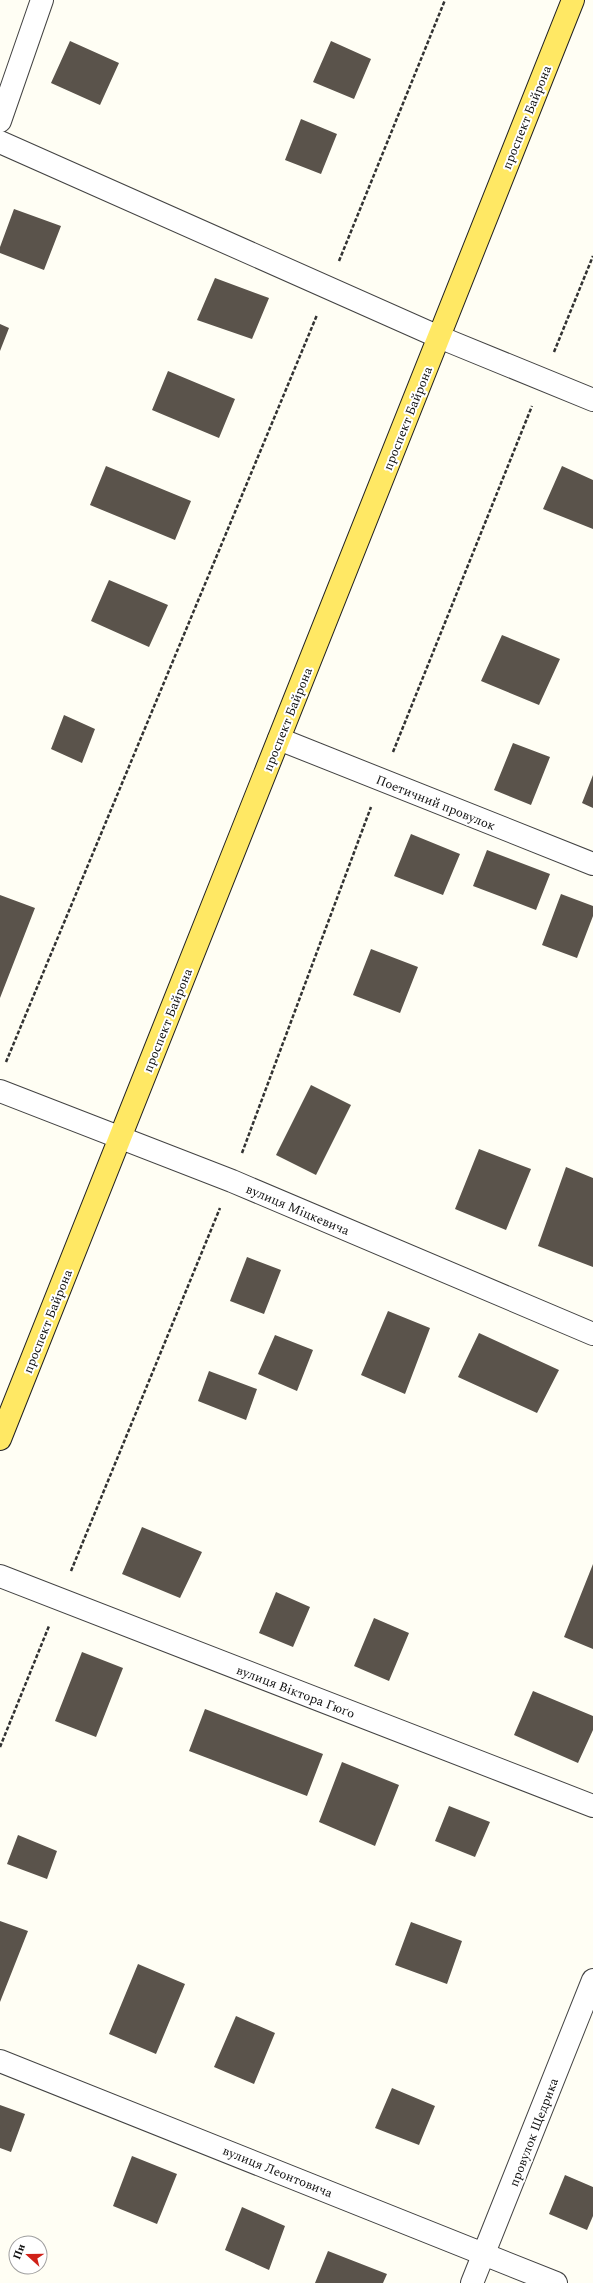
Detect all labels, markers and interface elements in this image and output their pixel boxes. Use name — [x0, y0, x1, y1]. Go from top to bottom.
street label: проспект Байрона — [497, 62, 557, 172]
street label: проспект Байрона — [378, 363, 438, 473]
street label: проспект Байрона — [258, 664, 318, 774]
street label: Поетичний провулок — [373, 770, 499, 836]
street label: проспект Байрона — [138, 965, 198, 1075]
street label: вулиця Міцкевича — [243, 1179, 353, 1241]
street label: проспект Байрона — [18, 1266, 78, 1376]
street label: вулиця Віктора Гюґо — [233, 1660, 358, 1724]
street label: провулок Щедрика — [504, 2074, 564, 2190]
street label: вулиця Леонтовича — [220, 2141, 336, 2203]
north arrow — [8, 2235, 48, 2275]
text: Пн — [8, 2241, 30, 2262]

